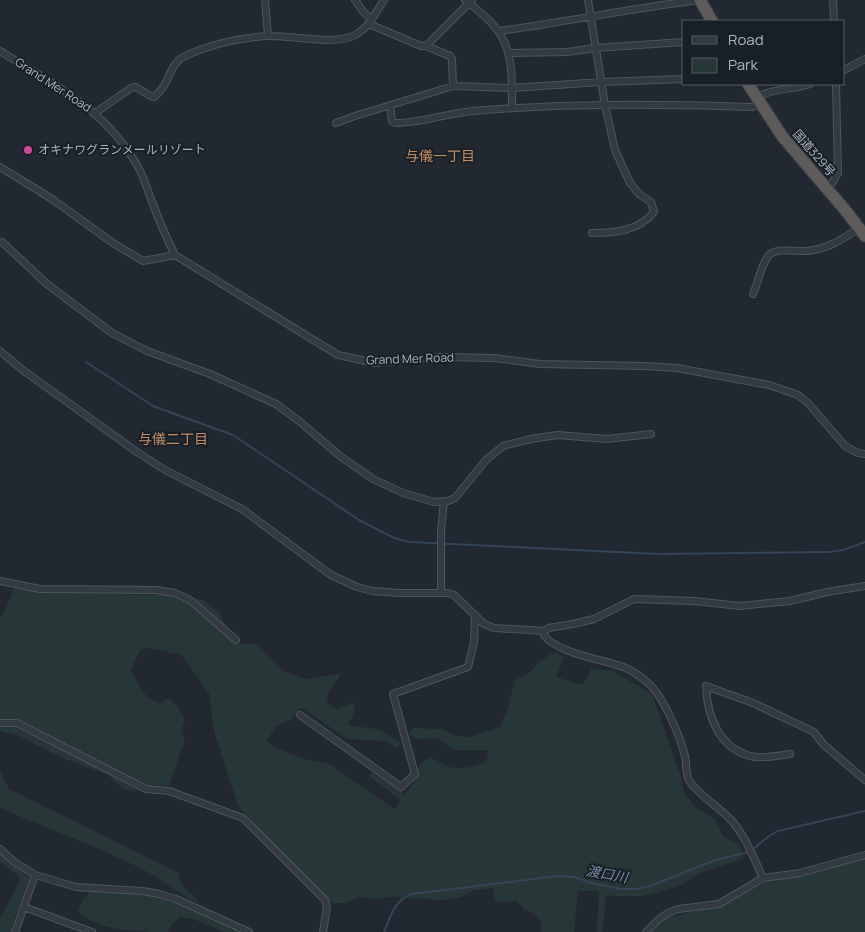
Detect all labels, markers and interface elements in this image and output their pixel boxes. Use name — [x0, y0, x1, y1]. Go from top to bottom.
legend — [682, 20, 845, 85]
text: Road — [728, 29, 764, 50]
street label: Grand Mer Road — [12, 53, 95, 116]
text: Park — [728, 54, 758, 75]
street label: 国道329号 — [789, 126, 839, 180]
place label: オキナワグランメールリゾート — [38, 141, 206, 158]
marker: オキナワグランメールリゾート — [22, 144, 34, 156]
district label: 与儀一丁目 — [405, 146, 475, 165]
street label: Grand Mer Road — [366, 348, 454, 369]
district label: 与儀二丁目 — [138, 429, 208, 448]
water label: 渡口川 — [585, 861, 631, 887]

